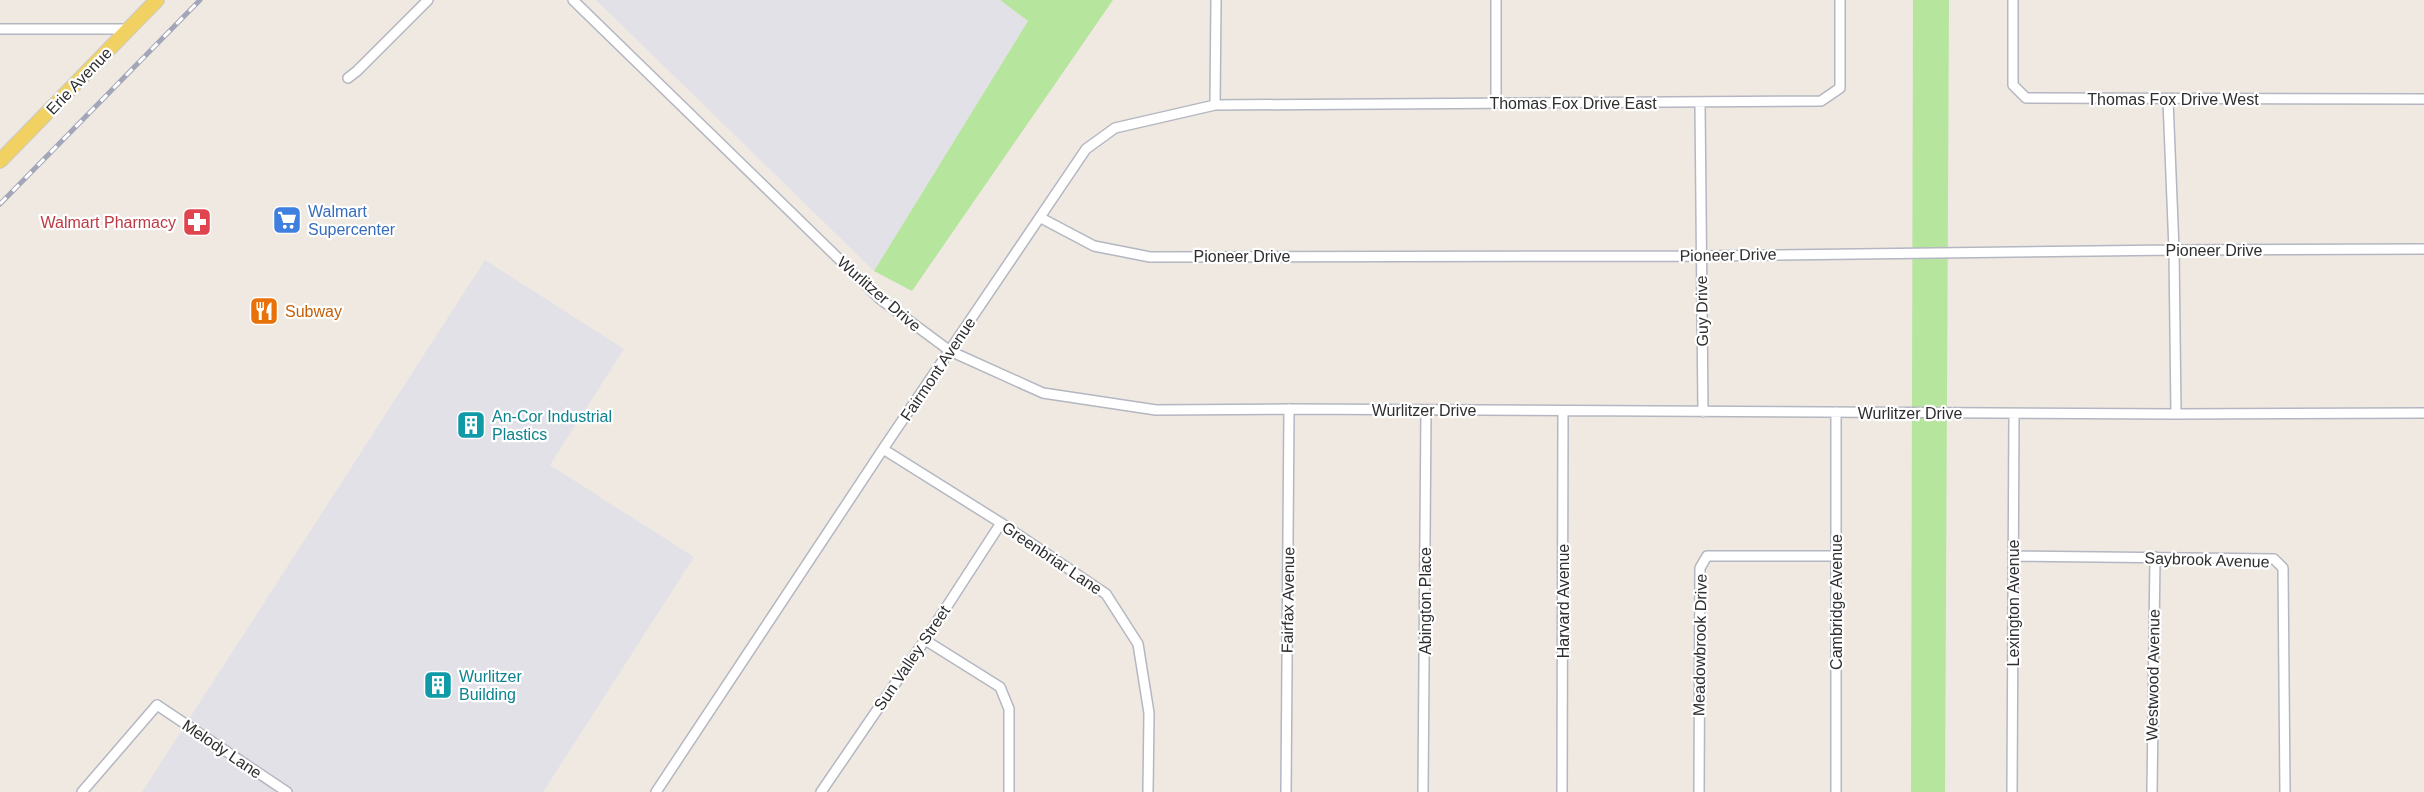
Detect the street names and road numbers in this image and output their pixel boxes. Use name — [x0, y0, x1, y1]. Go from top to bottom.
street label: Erie Avenue — [43, 44, 115, 118]
street label: Thomas Fox Drive West — [2087, 91, 2259, 108]
street label: Thomas Fox Drive East — [1489, 95, 1657, 112]
street label: Pioneer Drive — [2166, 242, 2263, 259]
street label: Pioneer Drive — [1679, 246, 1777, 264]
street label: Pioneer Drive — [1194, 248, 1291, 265]
street label: Wurlitzer Drive — [834, 253, 924, 335]
street label: Guy Drive — [1693, 275, 1711, 347]
street label: Fairmont Avenue — [897, 314, 979, 424]
street label: Wurlitzer Drive — [1372, 402, 1476, 419]
street label: Wurlitzer Drive — [1858, 405, 1962, 422]
street label: Greenbriar Lane — [999, 518, 1105, 598]
street label: Cambridge Avenue — [1828, 534, 1845, 670]
street label: Lexington Avenue — [2005, 539, 2022, 666]
street label: Harvard Avenue — [1555, 544, 1572, 658]
street label: Fairfax Avenue — [1279, 547, 1297, 653]
street label: Abington Place — [1417, 547, 1434, 655]
street label: Saybrook Avenue — [2144, 549, 2270, 571]
street label: Meadowbrook Drive — [1690, 574, 1710, 716]
street label: Sun Valley Street — [871, 602, 954, 714]
street label: Westwood Avenue — [2143, 609, 2163, 741]
street label: Melody Lane — [179, 716, 265, 782]

